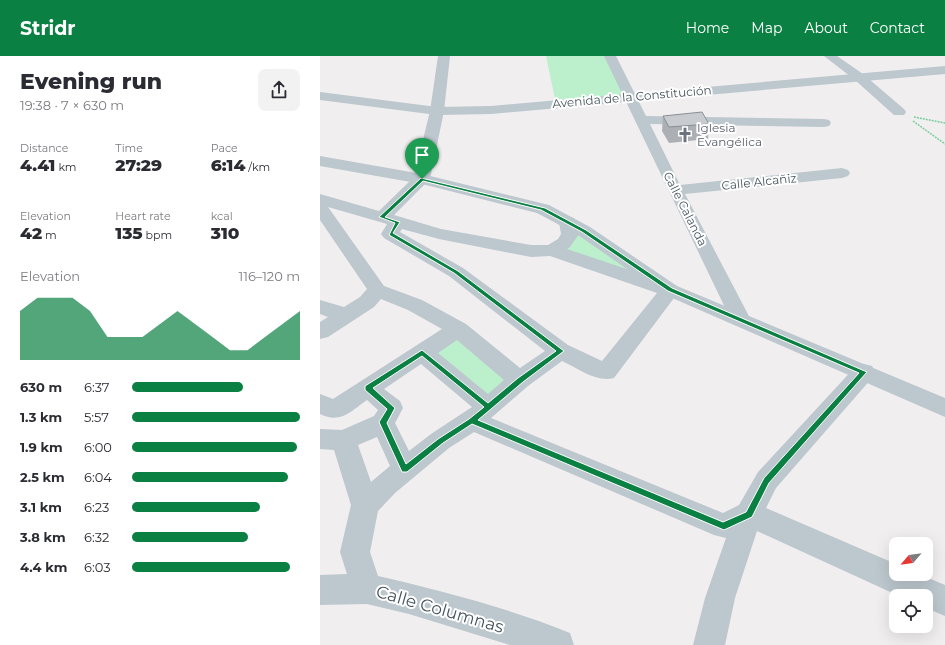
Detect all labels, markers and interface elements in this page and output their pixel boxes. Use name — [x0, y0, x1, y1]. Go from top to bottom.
text: Stridr — [20, 17, 76, 40]
text: Home — [686, 19, 729, 37]
text: Map — [751, 19, 782, 37]
text: About — [804, 19, 848, 37]
text: Contact — [870, 19, 925, 37]
text: Evening run — [20, 68, 162, 95]
button: share — [258, 69, 300, 111]
street label: Avenida de la Constitución — [552, 82, 712, 111]
text: 19:38 · 7 × 630 m — [20, 97, 124, 113]
place label: Iglesia Evangélica — [697, 120, 762, 149]
church icon: Iglesia Evangélica — [676, 126, 694, 144]
pin — [405, 138, 439, 179]
text: Distance — [20, 141, 68, 155]
text: Time — [115, 141, 143, 155]
text: Pace — [211, 141, 238, 155]
icon: arrive — [411, 144, 433, 166]
text: 4.41 — [20, 155, 56, 175]
text: 27:29 — [115, 155, 162, 175]
text: 6:14 — [211, 155, 245, 175]
text: km — [56, 160, 77, 174]
text: /km — [245, 160, 270, 174]
street label: Calle Calanda — [660, 169, 711, 248]
street label: Calle Alcañiz — [721, 170, 797, 193]
text: Elevation — [20, 209, 71, 223]
text: Heart rate — [115, 209, 171, 223]
text: kcal — [211, 209, 233, 223]
text: 42 — [20, 223, 42, 243]
text: 135 — [115, 223, 143, 243]
text: 310 — [211, 223, 239, 243]
text: m — [42, 228, 57, 242]
text: bpm — [143, 228, 172, 242]
text: Elevation — [20, 268, 80, 284]
text: 116–120 m — [239, 268, 300, 284]
text: 630 m — [20, 379, 62, 395]
text: 6:37 — [84, 379, 110, 395]
text: 1.3 km — [20, 409, 62, 425]
text: 5:57 — [84, 409, 109, 425]
text: 1.9 km — [20, 439, 63, 455]
text: 6:00 — [84, 439, 112, 455]
text: 2.5 km — [20, 469, 65, 485]
text: 6:04 — [84, 469, 112, 485]
text: 3.1 km — [20, 499, 62, 515]
text: 6:23 — [84, 499, 109, 515]
text: 3.8 km — [20, 529, 66, 545]
text: 6:32 — [84, 529, 109, 545]
north arrow — [889, 537, 933, 581]
map controls — [889, 537, 933, 633]
text: 4.4 km — [20, 559, 67, 575]
text: 6:03 — [84, 559, 110, 575]
street label: Calle Columnas — [374, 581, 506, 637]
button: locate — [889, 589, 933, 633]

